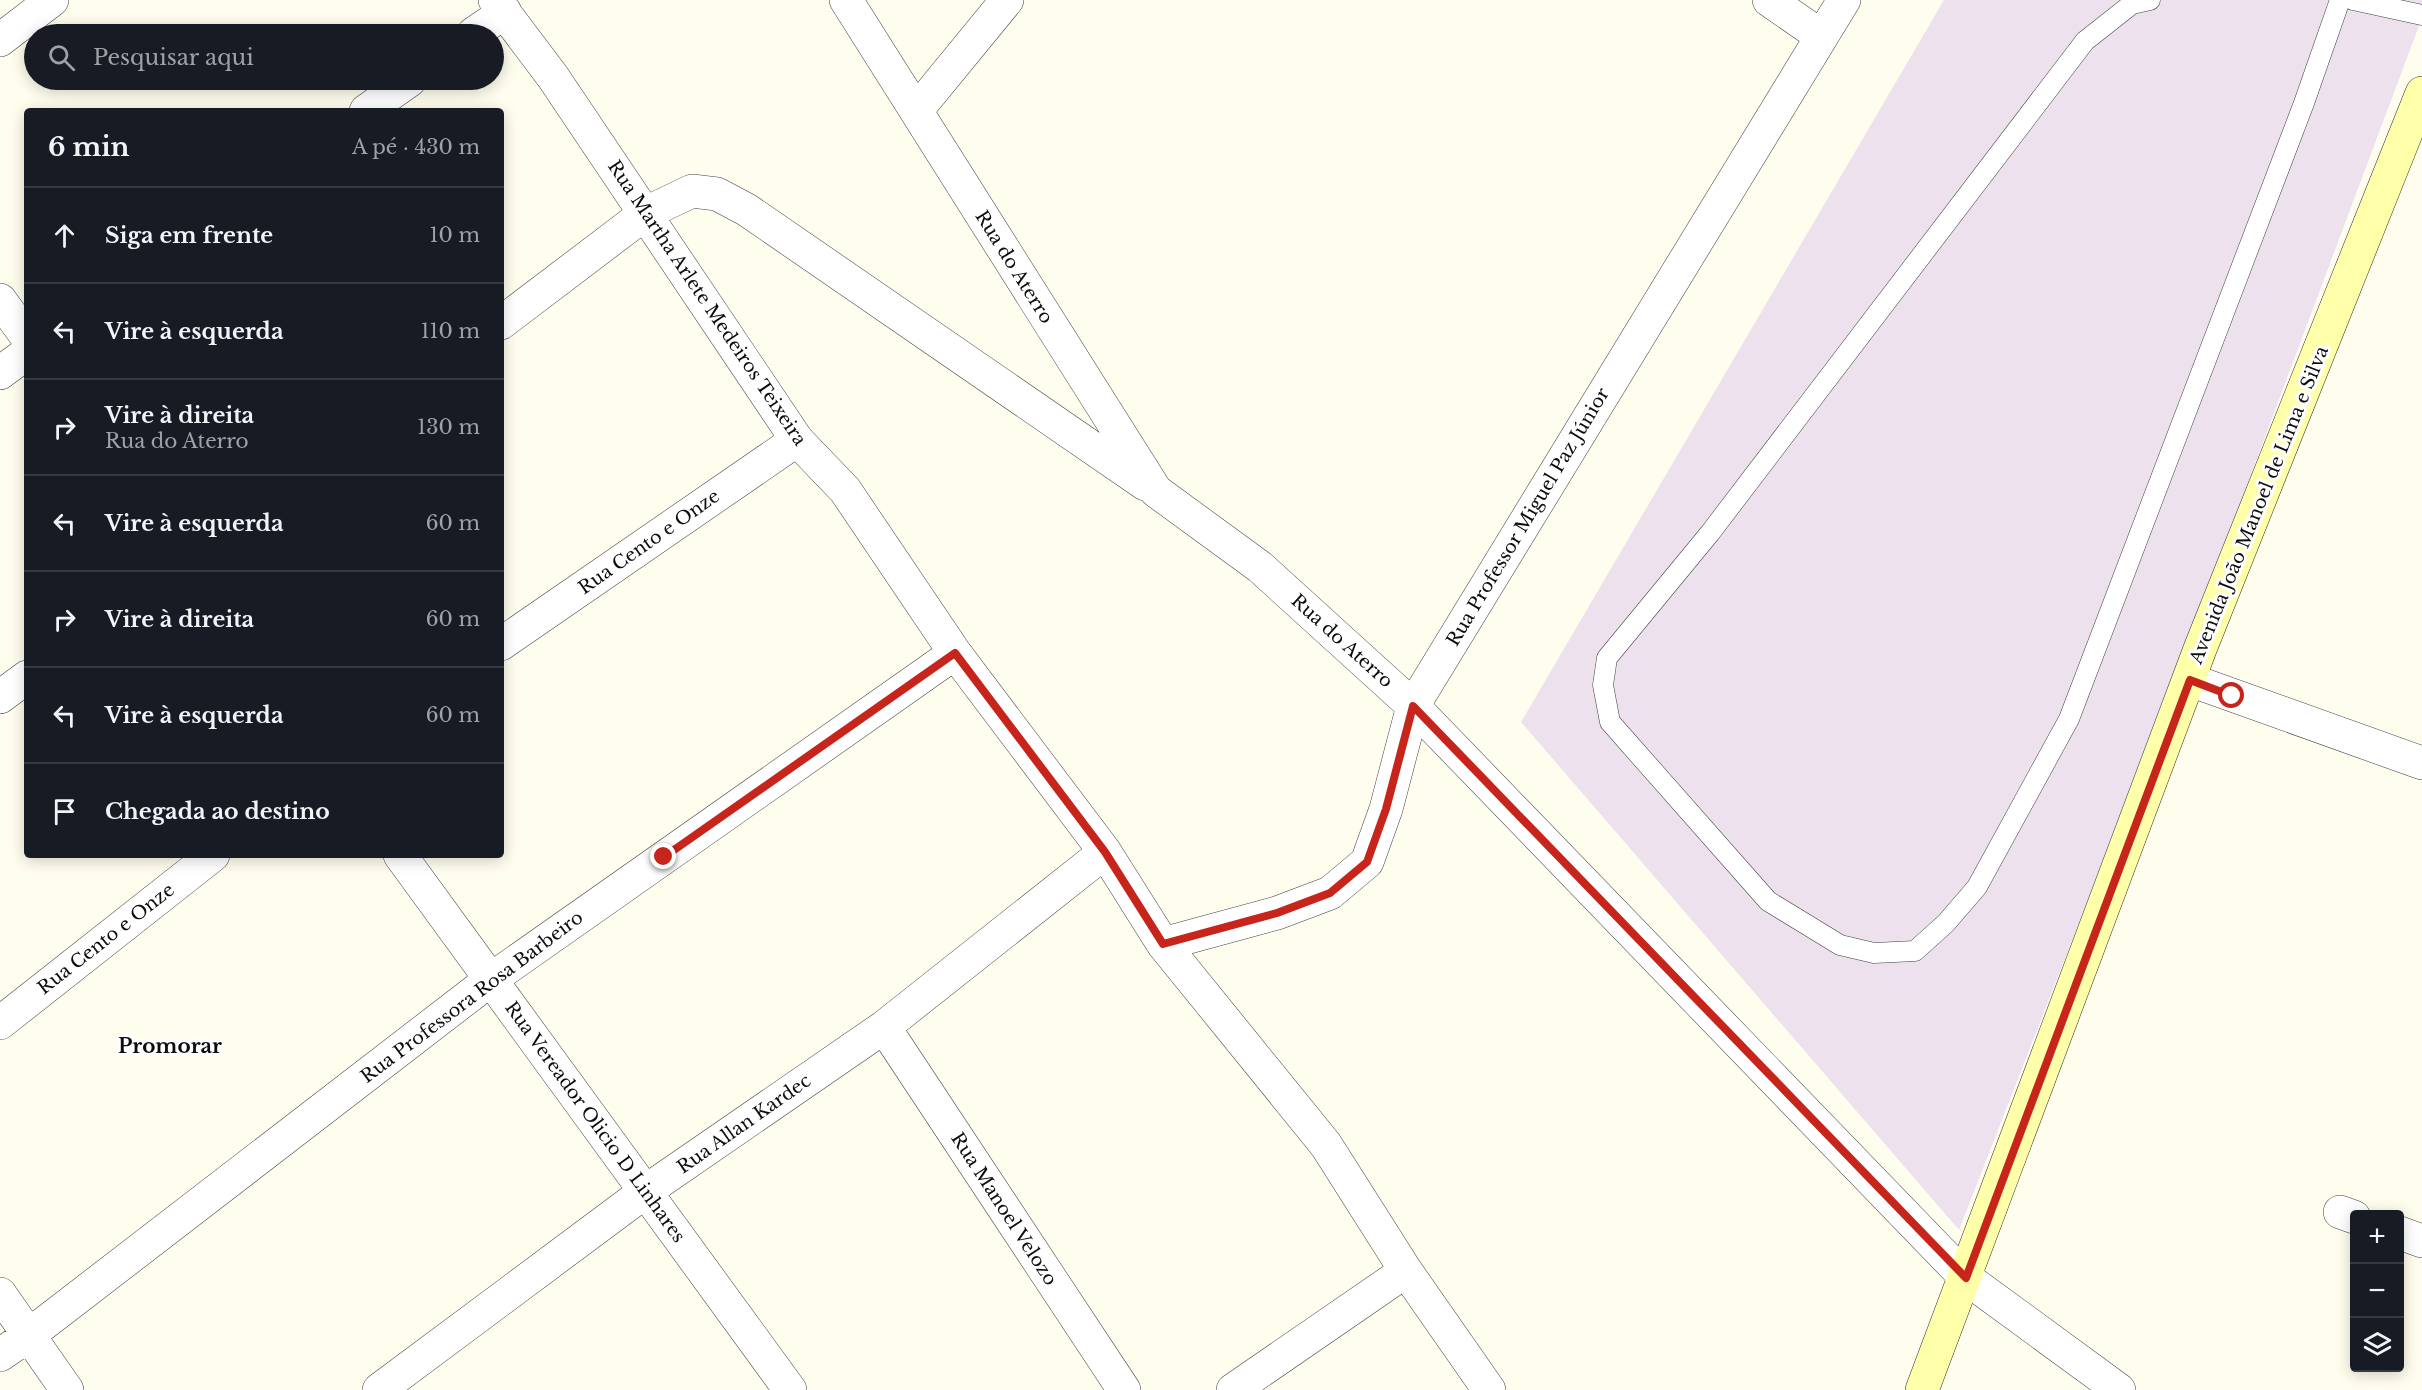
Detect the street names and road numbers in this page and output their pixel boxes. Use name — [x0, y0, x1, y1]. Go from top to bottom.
street label: Rua Martha Arlete Medeiros Teixeira — [603, 156, 811, 450]
street label: Rua do Aterro — [970, 206, 1058, 328]
street label: Avenida João Manoel de Lima e Silva — [2185, 343, 2333, 668]
street label: Rua Professor Miguel Paz Júnior — [1442, 383, 1614, 650]
street label: Rua Cento e Onze — [574, 485, 724, 599]
street label: Rua do Aterro — [1287, 590, 1397, 692]
street label: Rua Cento e Onze — [33, 879, 179, 999]
street label: Rua Professora Rosa Barbeiro — [357, 906, 587, 1088]
street label: Rua Vereador Olicio D Linhares — [500, 997, 690, 1247]
street label: Rua Allan Kardec — [673, 1069, 815, 1178]
street label: Rua Manoel Velozo — [946, 1128, 1062, 1290]

